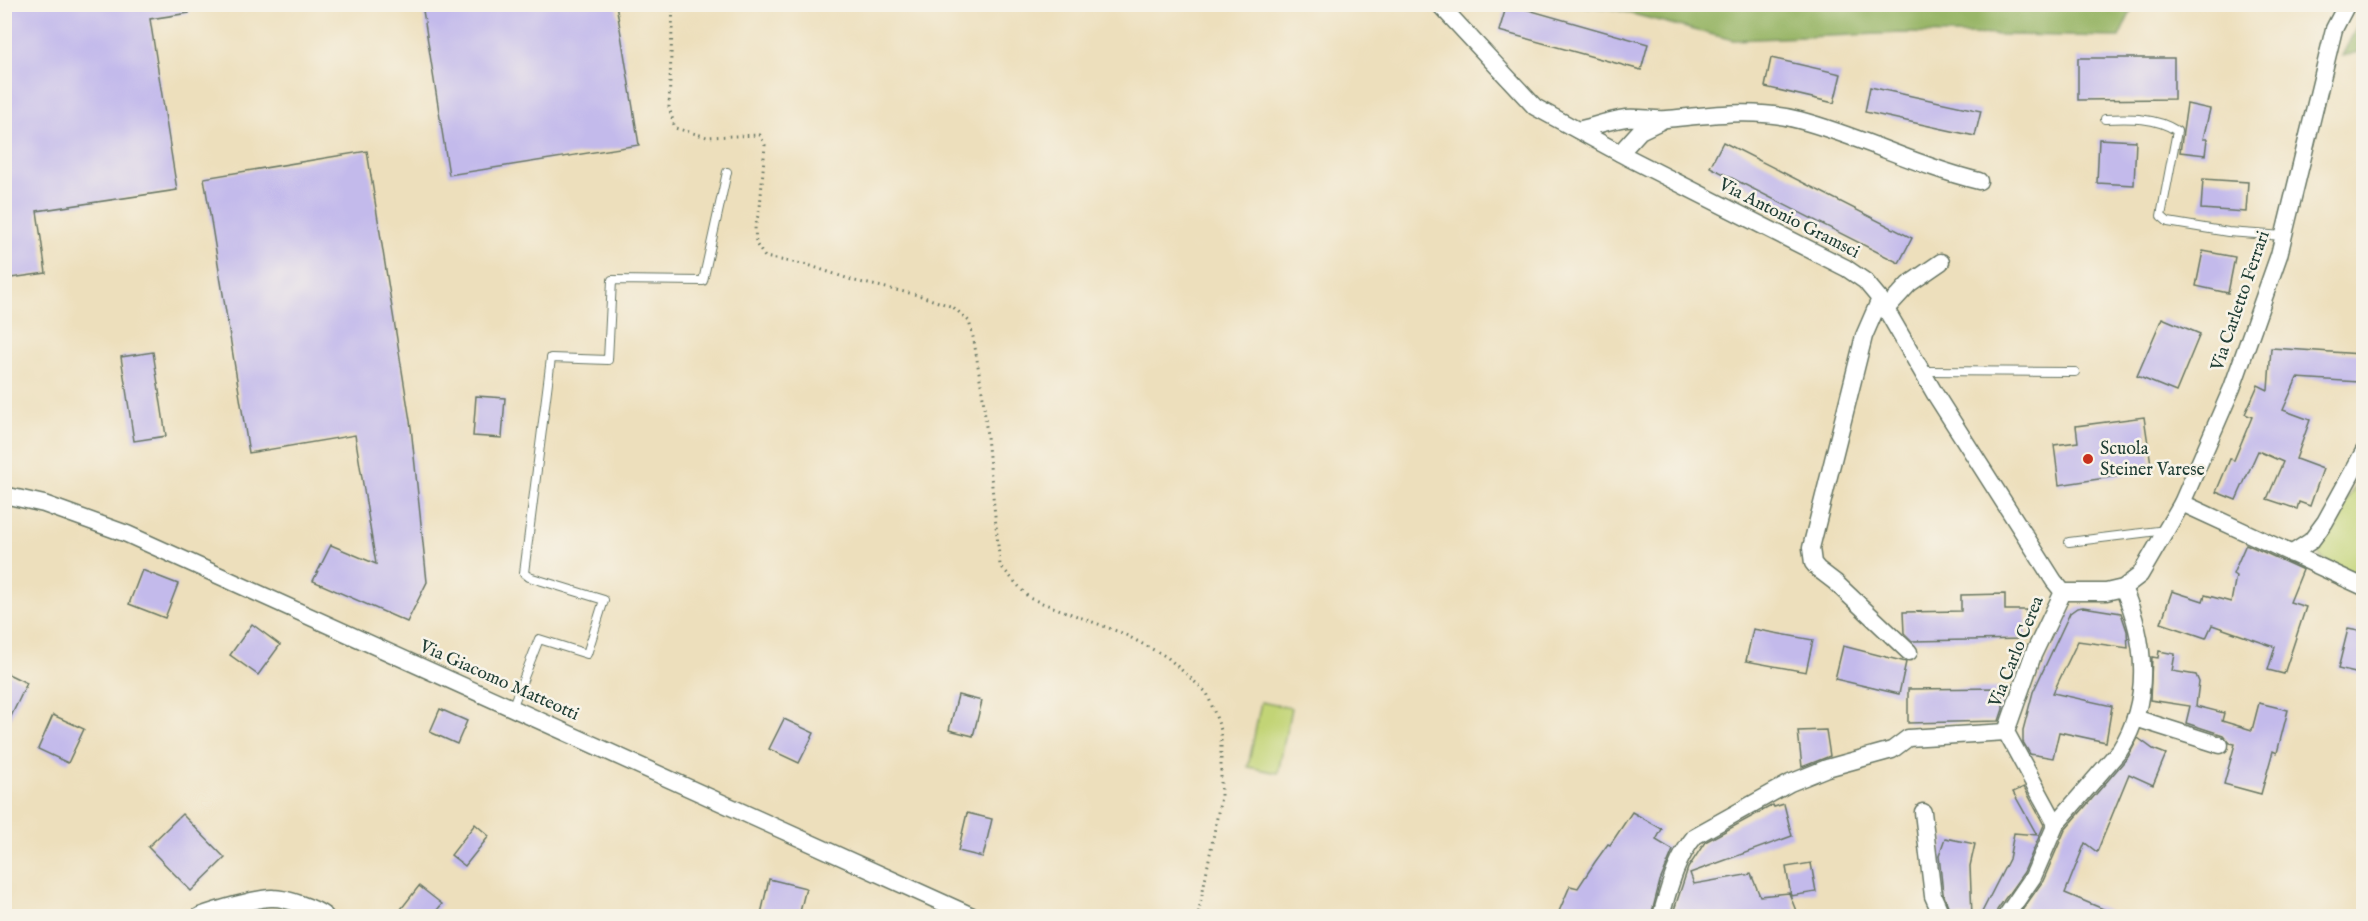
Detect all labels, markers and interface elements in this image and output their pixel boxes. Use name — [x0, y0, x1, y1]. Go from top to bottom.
street label: Via Antonio Gramsci — [1714, 173, 1864, 265]
street label: Via Carletto Ferrari — [2206, 228, 2276, 375]
place label: Scuola Steiner Varese — [2100, 438, 2205, 482]
marker: Scuola Steiner Varese — [2081, 452, 2095, 466]
street label: Via Carlo Cerea — [1984, 593, 2050, 712]
street label: Via Giacomo Matteotti — [415, 635, 583, 727]

